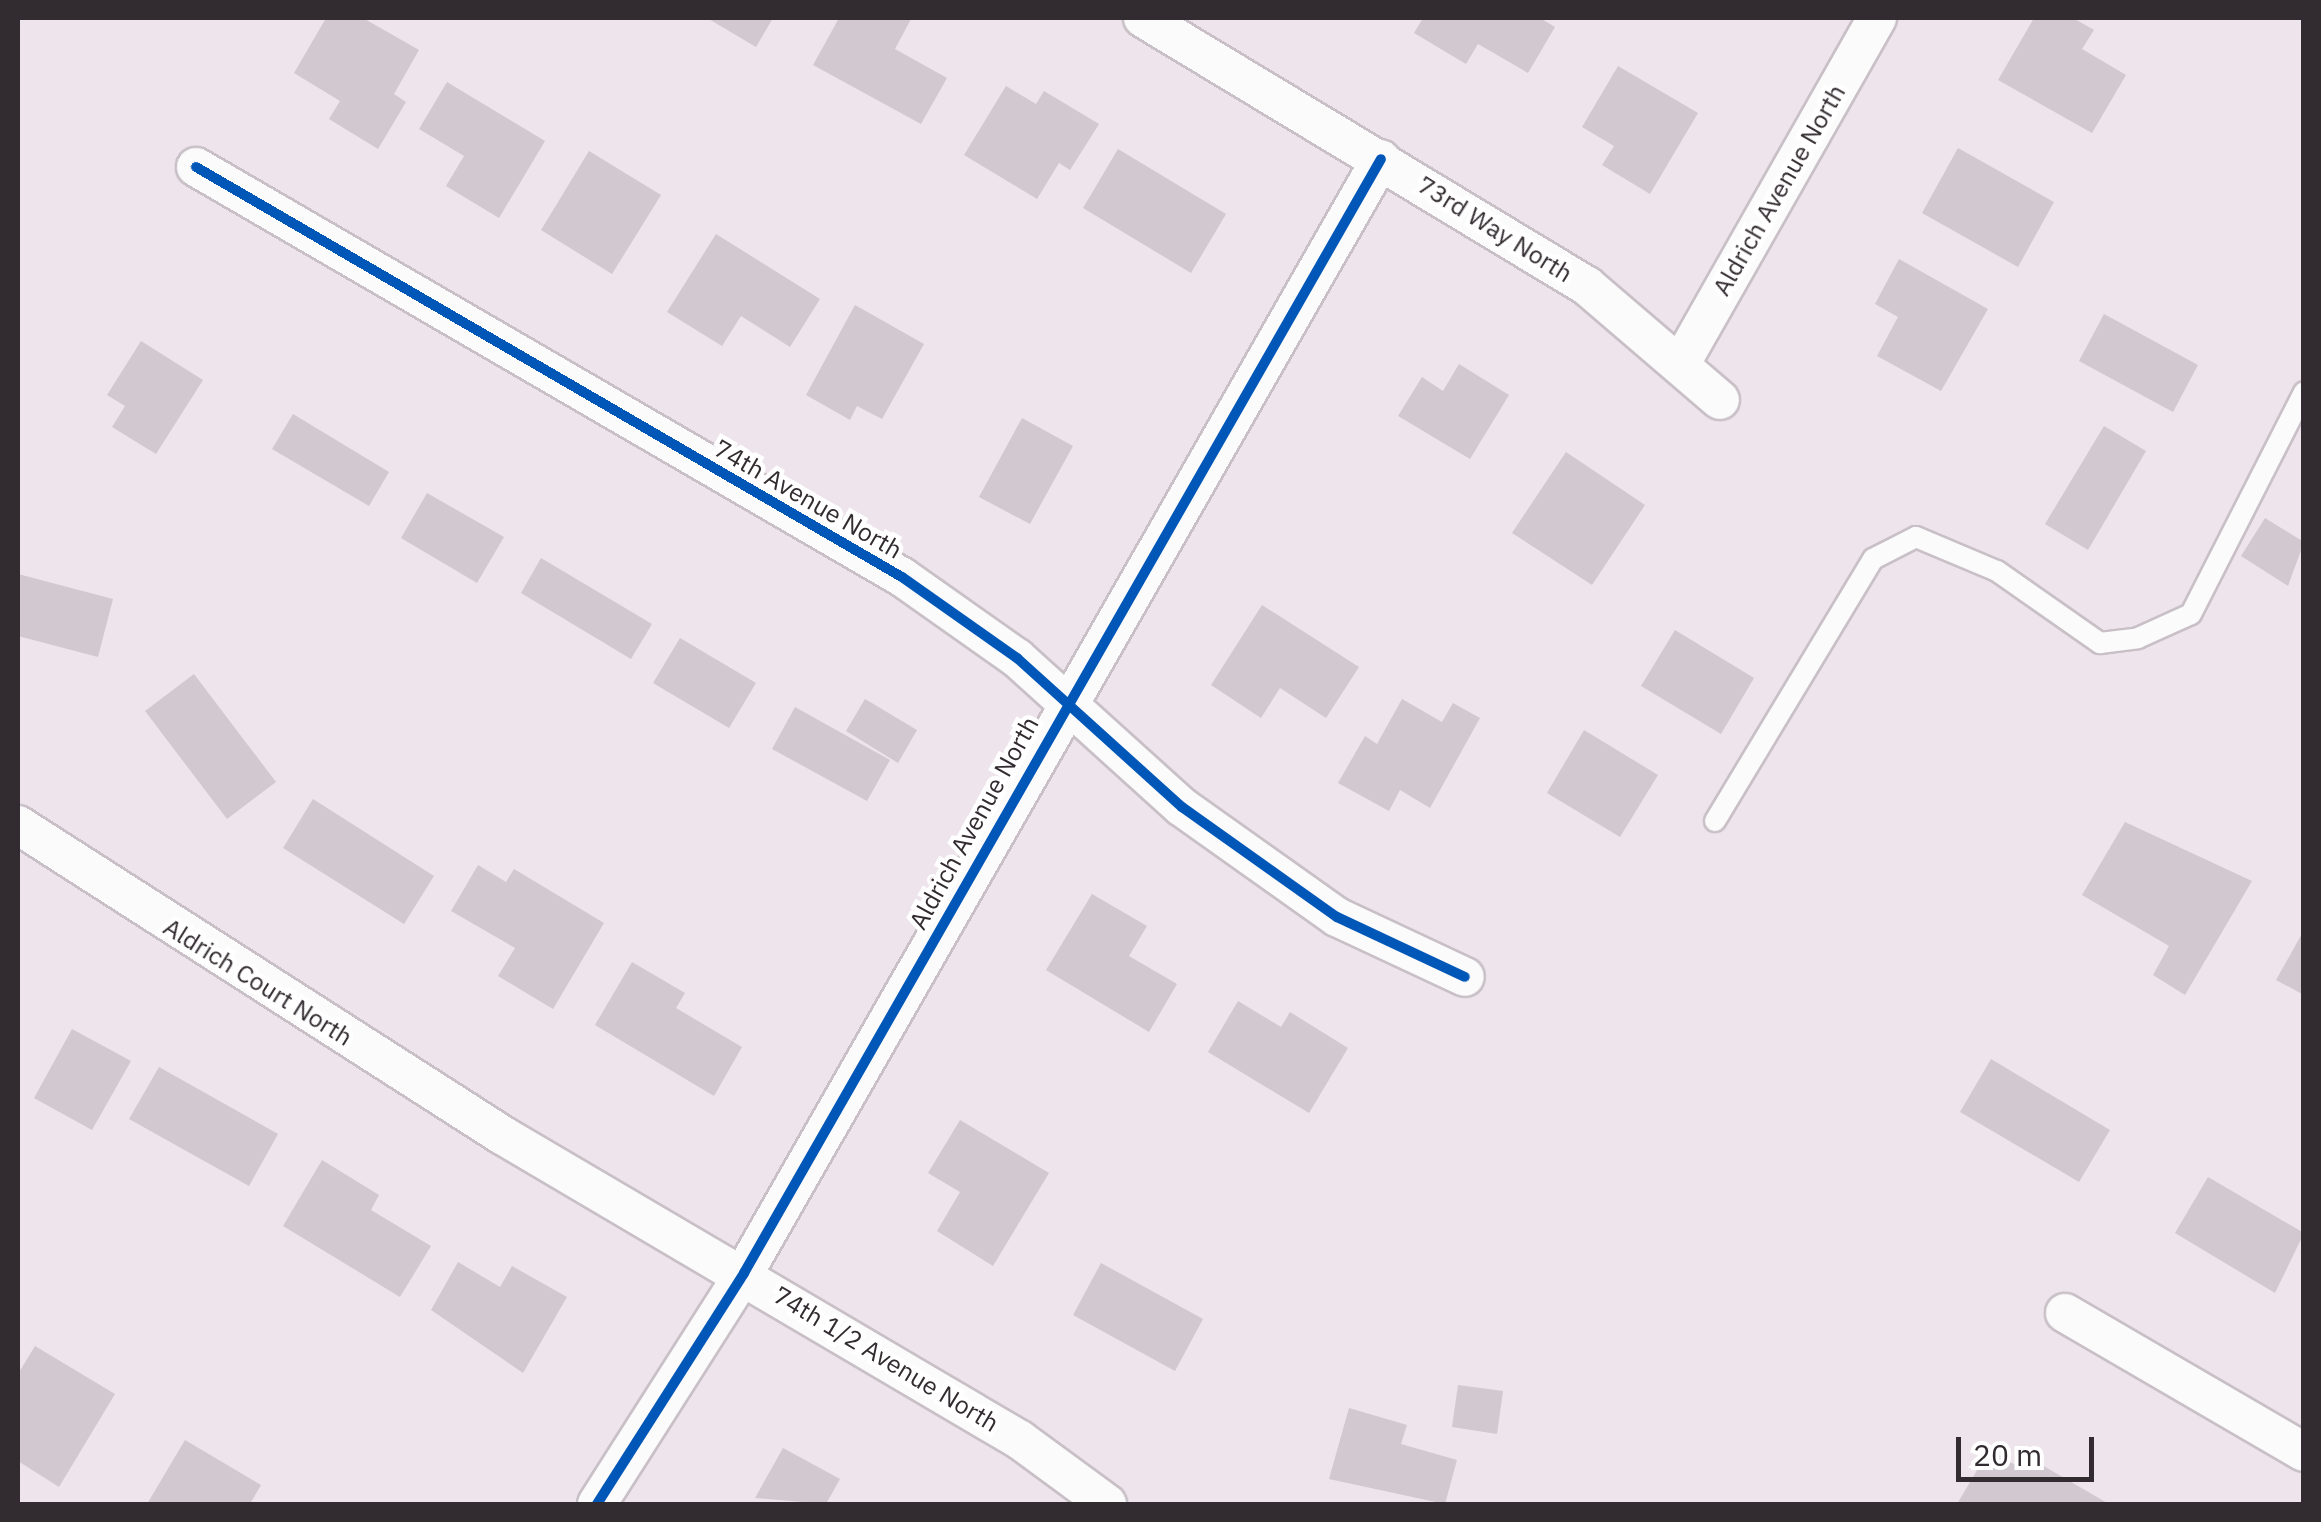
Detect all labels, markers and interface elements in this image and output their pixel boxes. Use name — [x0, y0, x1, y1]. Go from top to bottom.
street label: Aldrich Avenue North — [1706, 79, 1852, 301]
street label: 73rd Way North — [1412, 169, 1578, 289]
street label: 74th Avenue North — [709, 433, 907, 565]
street label: Aldrich Avenue North — [903, 711, 1045, 935]
street label: Aldrich Court North — [158, 912, 358, 1052]
street label: 74th 1/2 Avenue North — [768, 1280, 1004, 1438]
scale bar — [1961, 1417, 2098, 1479]
text: 20 m — [1973, 1435, 2042, 1474]

